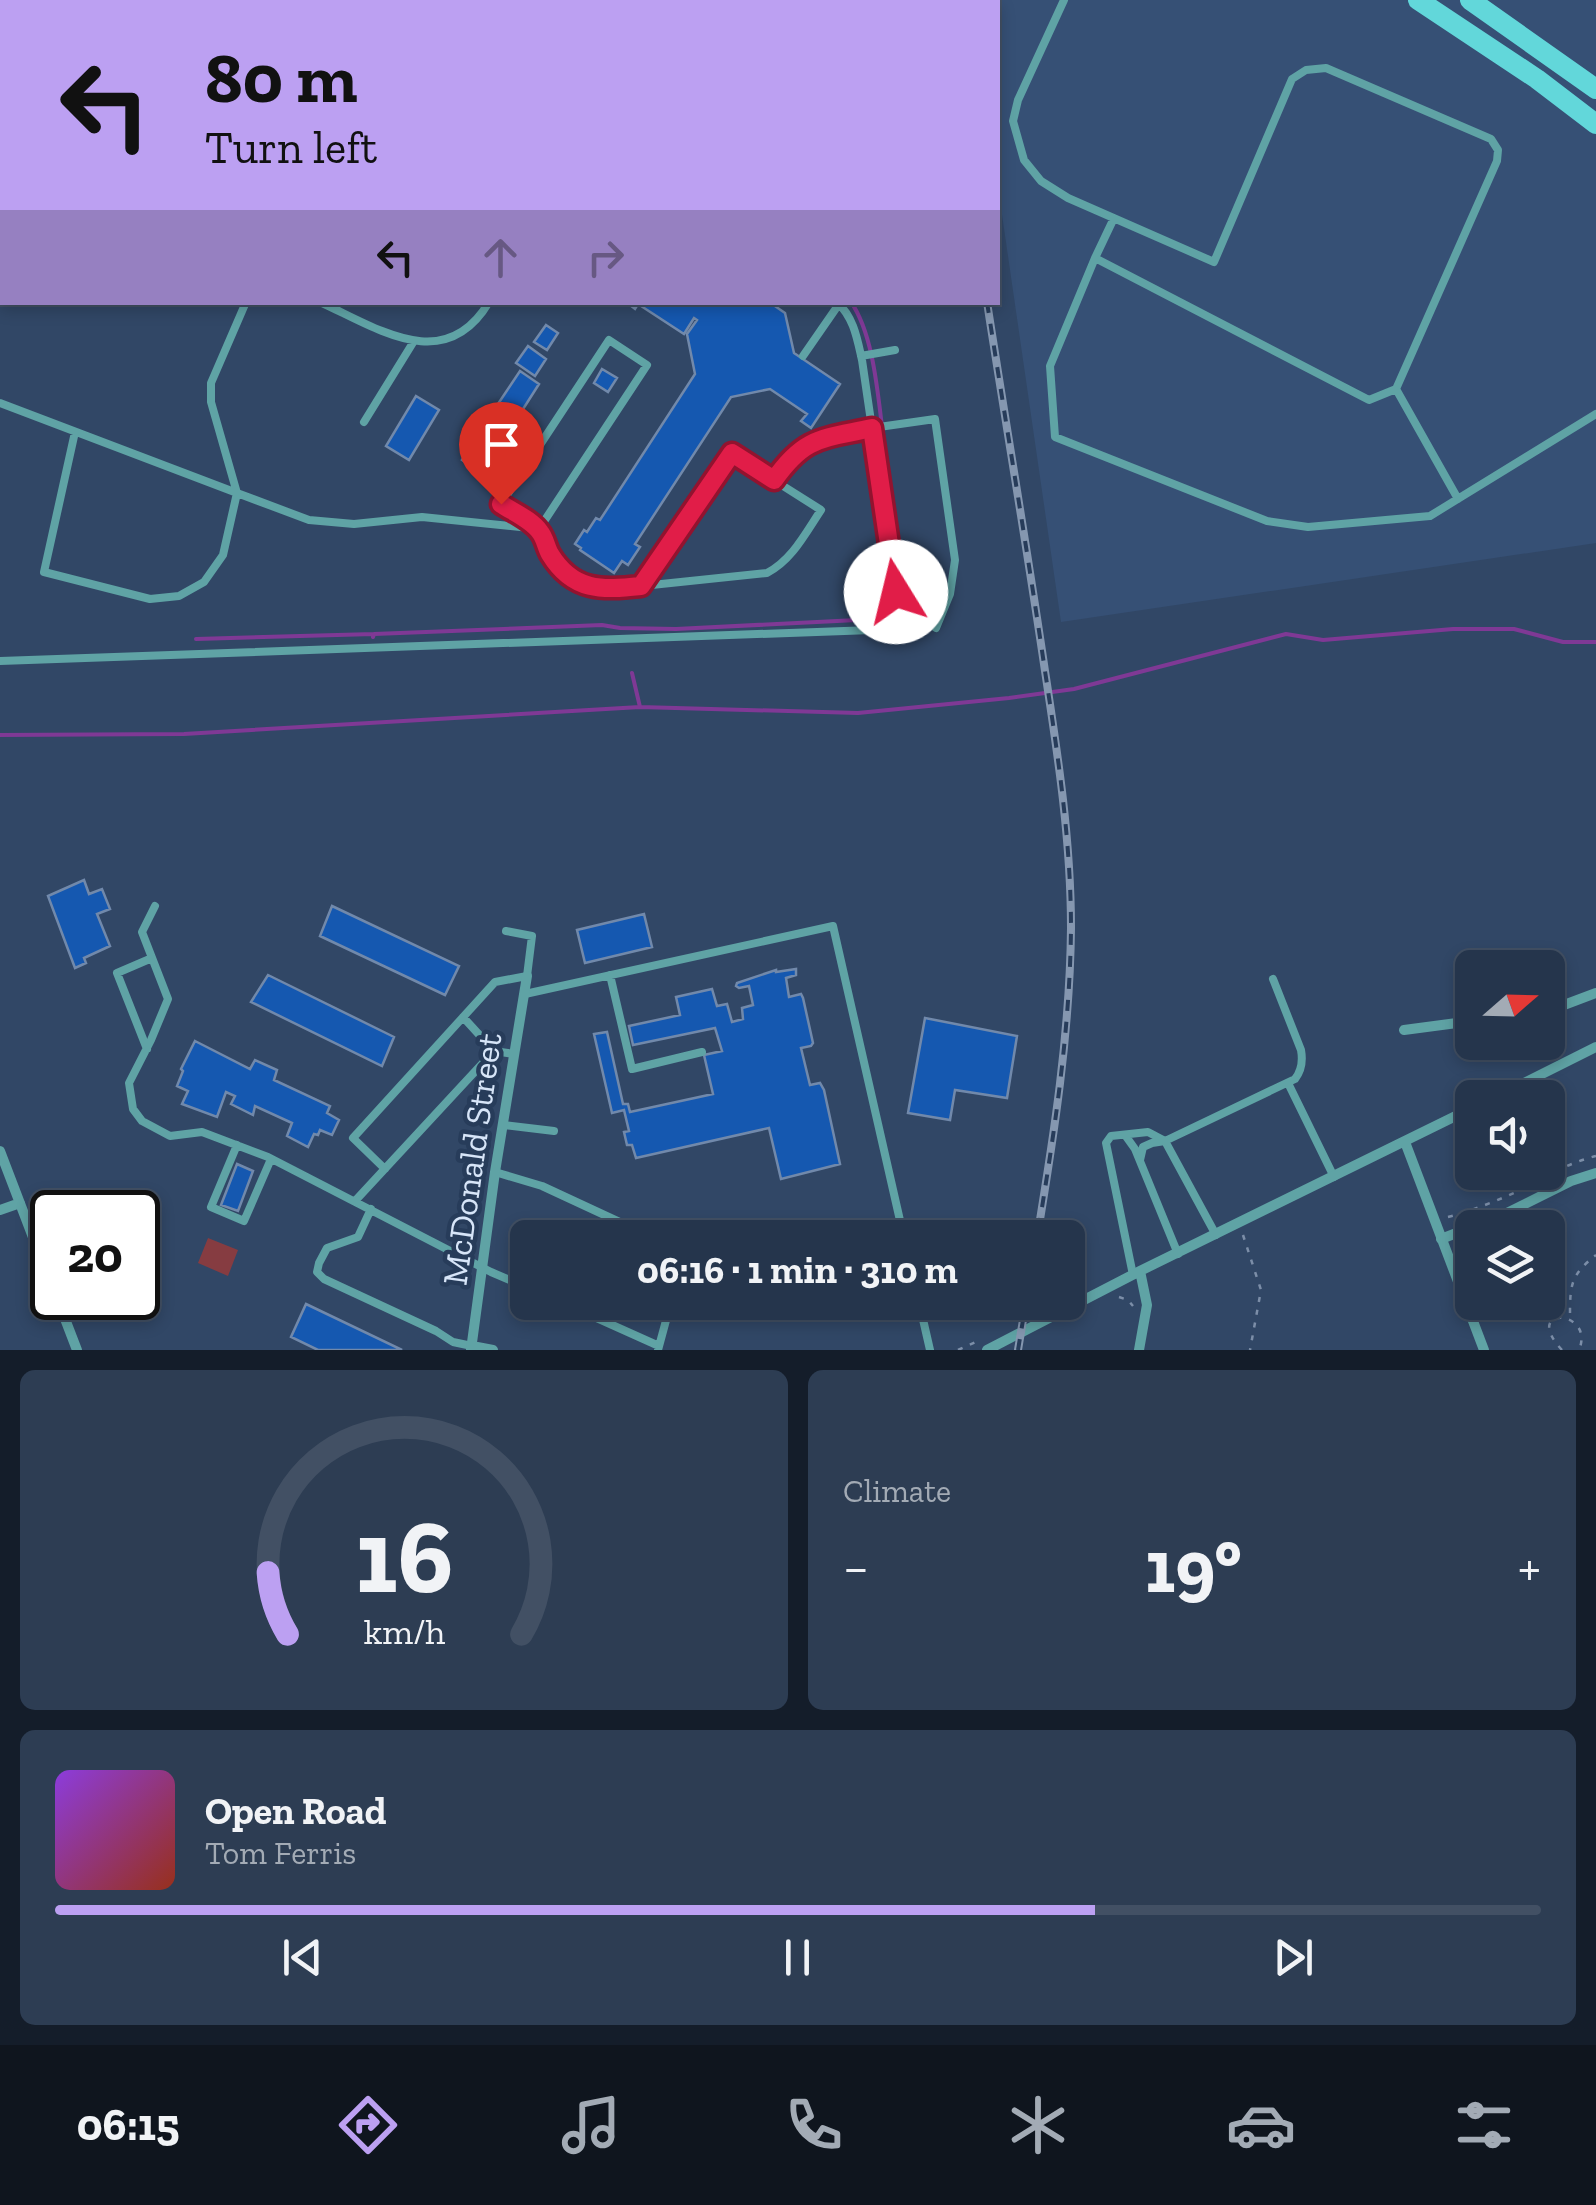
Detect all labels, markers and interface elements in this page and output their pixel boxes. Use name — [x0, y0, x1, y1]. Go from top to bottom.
text: 80 m — [205, 36, 357, 120]
icon: left — [40, 40, 170, 170]
text: Turn left — [205, 121, 377, 175]
icon: left — [368, 230, 423, 285]
icon: ahead — [473, 230, 528, 285]
icon: right — [578, 230, 633, 285]
pin — [459, 402, 544, 505]
icon: arrive — [474, 417, 529, 472]
position arrow — [844, 540, 948, 644]
north arrow — [1455, 950, 1565, 1060]
map controls — [1455, 950, 1565, 1320]
street label: McDonald Street — [434, 1030, 510, 1288]
button: sound — [1455, 1080, 1565, 1190]
speed limit sign: 20 — [30, 1190, 160, 1320]
button: layers — [1455, 1210, 1565, 1320]
text: 06:16 · 1 min · 310 m — [637, 1247, 958, 1293]
text: Climate — [843, 1472, 951, 1510]
text: 16 — [355, 1494, 453, 1619]
text: 19° — [1145, 1521, 1242, 1611]
text: − — [843, 1534, 869, 1600]
text: + — [1518, 1534, 1541, 1600]
text: km/h — [363, 1610, 445, 1653]
text: Open Road — [205, 1788, 387, 1834]
text: Tom Ferris — [205, 1834, 356, 1872]
icon: previous — [275, 1930, 330, 1985]
icon: pause — [770, 1930, 825, 1985]
icon: next — [1266, 1930, 1321, 1985]
icon: directions — [333, 2090, 403, 2160]
icon: music — [556, 2090, 626, 2160]
icon: phone — [779, 2090, 849, 2160]
icon: climate — [1003, 2090, 1073, 2160]
icon: car — [1226, 2090, 1296, 2160]
icon: filters — [1449, 2090, 1519, 2160]
text: 06:15 — [77, 2098, 180, 2152]

